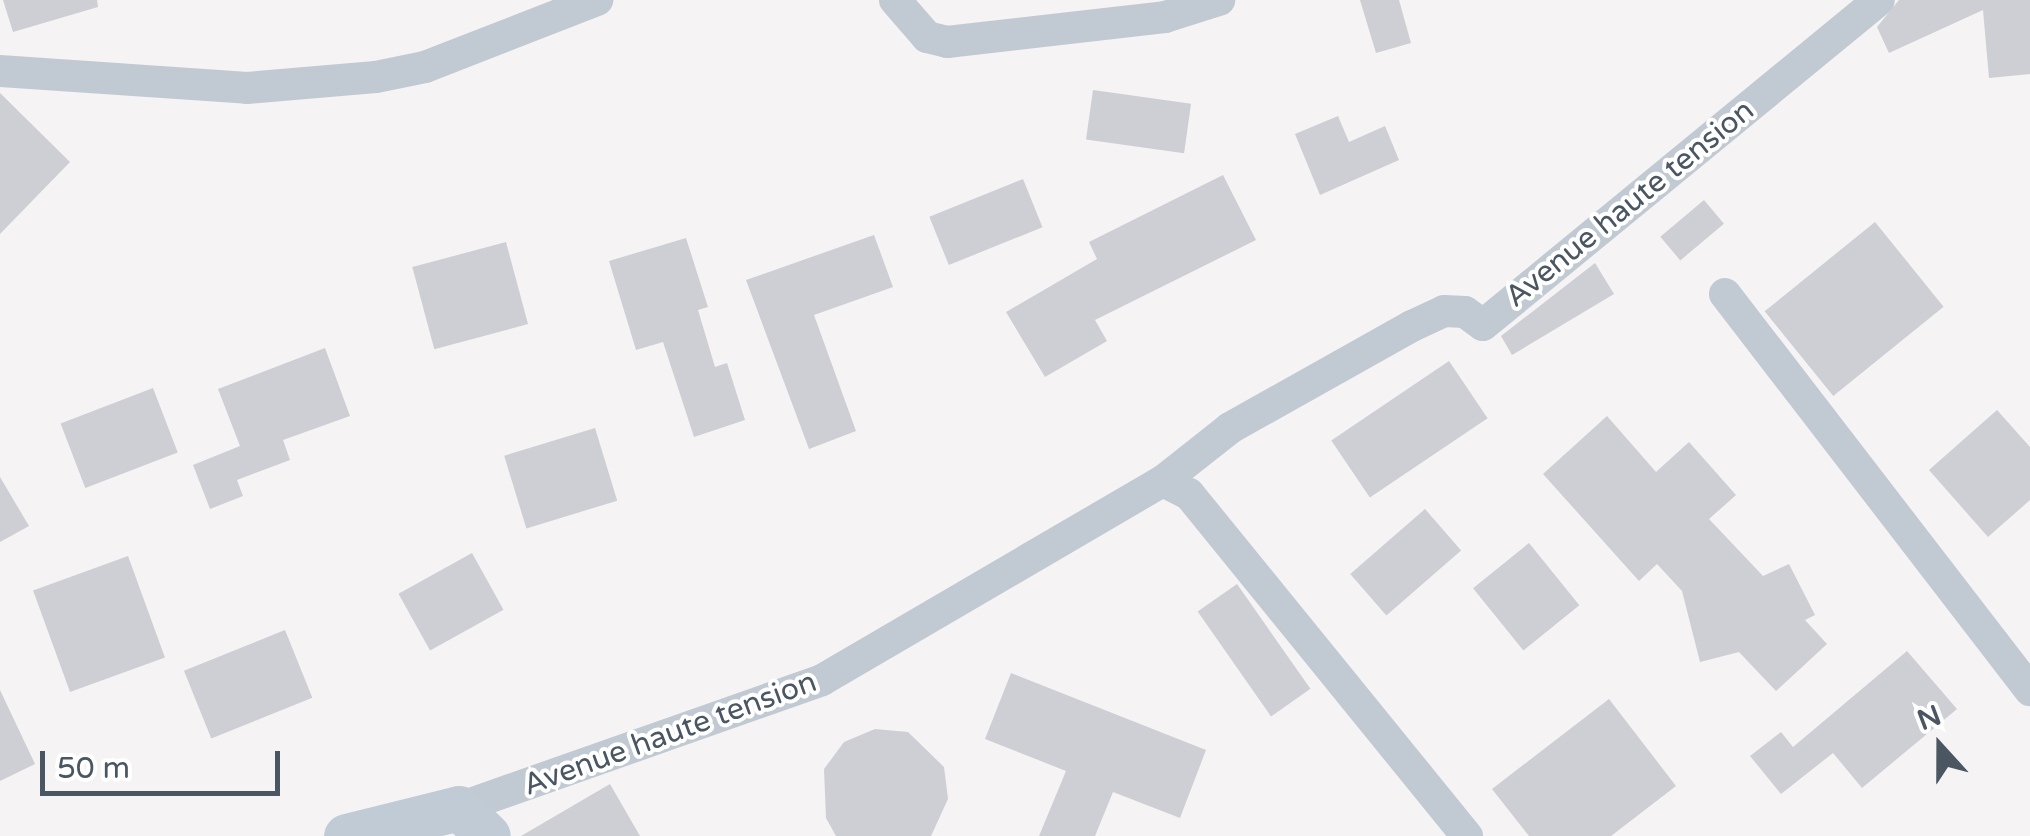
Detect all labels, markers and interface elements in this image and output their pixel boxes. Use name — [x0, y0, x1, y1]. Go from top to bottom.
street label: Avenue haute tension — [1498, 93, 1762, 315]
street label: Avenue haute tension — [518, 664, 822, 804]
north arrow — [1890, 696, 1990, 796]
text: N — [1913, 698, 1946, 738]
scale bar — [45, 731, 285, 793]
text: 50 m — [57, 750, 130, 787]

